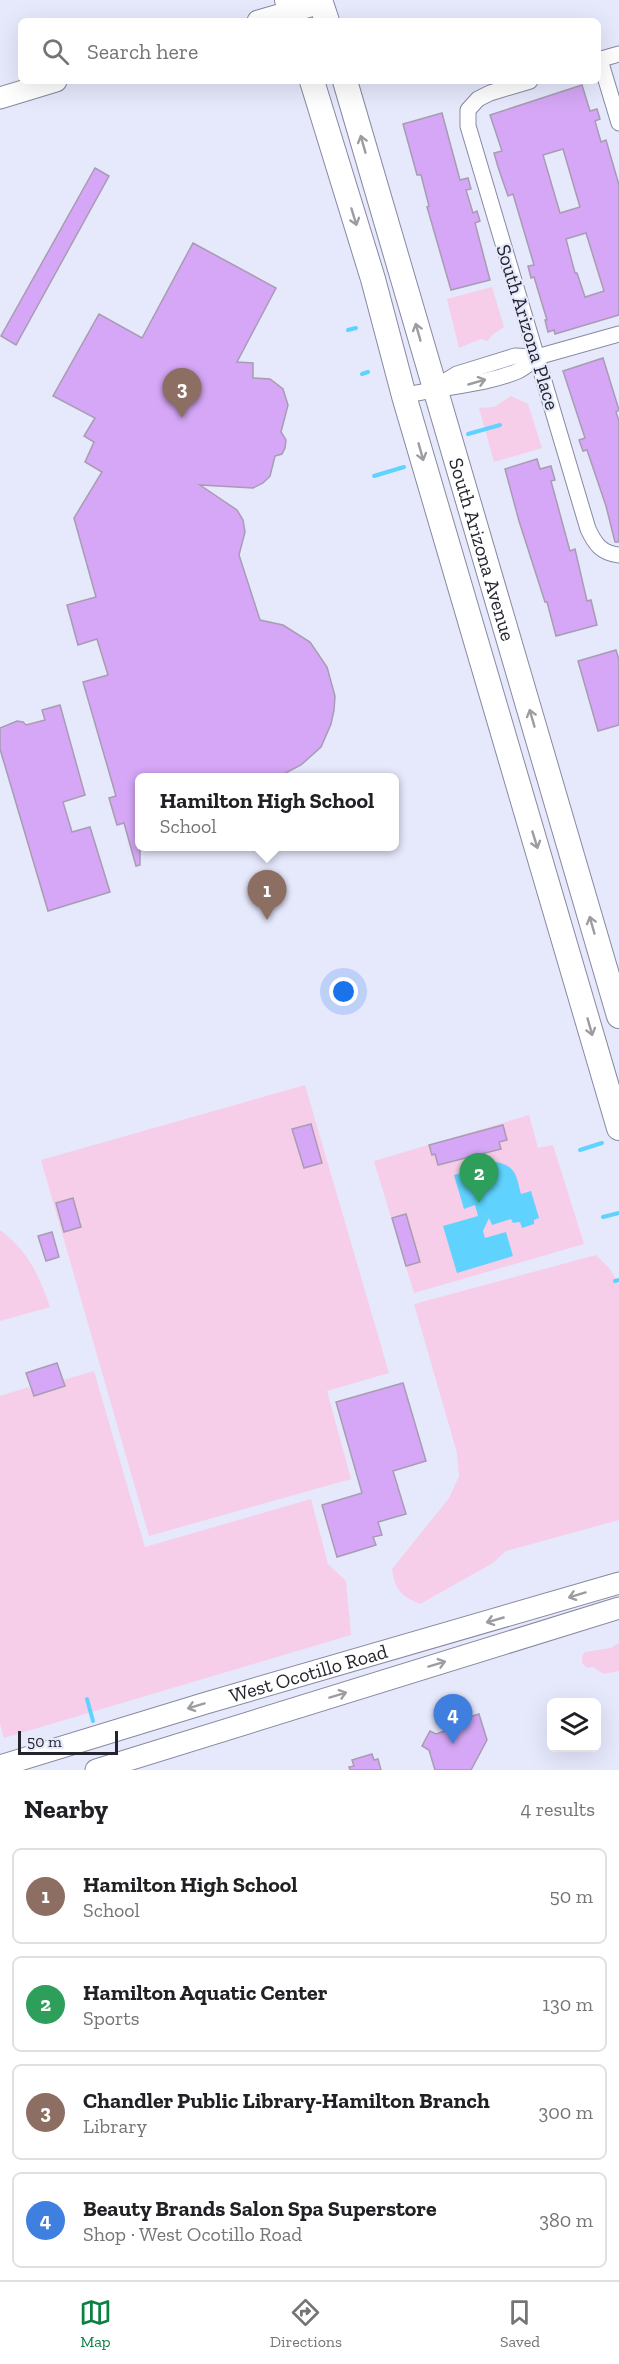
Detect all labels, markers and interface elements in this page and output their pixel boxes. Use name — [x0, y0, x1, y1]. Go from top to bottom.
search box — [18, 18, 601, 84]
icon: search — [39, 35, 72, 68]
text: Search here — [87, 38, 198, 65]
one-way arrow — [357, 135, 368, 154]
one-way arrow — [349, 207, 360, 226]
street label: South Arizona Place — [491, 241, 565, 413]
one-way arrow — [412, 323, 423, 342]
pin: 3 — [162, 368, 201, 418]
one-way arrow — [467, 376, 486, 388]
one-way arrow — [416, 442, 427, 461]
street label: South Arizona Avenue — [444, 455, 520, 644]
one-way arrow — [526, 709, 537, 728]
popup — [135, 773, 399, 851]
text: Hamilton High School — [160, 787, 374, 814]
text: School — [160, 814, 217, 838]
one-way arrow — [530, 830, 541, 849]
pin: 1 — [248, 870, 286, 920]
one-way arrow — [586, 916, 598, 935]
your location — [329, 977, 358, 1006]
one-way arrow — [585, 1017, 596, 1036]
pin: 2 — [460, 1154, 498, 1203]
one-way arrow — [568, 1590, 587, 1601]
one-way arrow — [486, 1615, 505, 1626]
street label: West Ocotillo Road — [226, 1639, 390, 1708]
one-way arrow — [427, 1658, 446, 1669]
one-way arrow — [328, 1689, 347, 1700]
pin: 4 — [434, 1694, 472, 1744]
map controls — [547, 1698, 601, 1752]
button: layers — [547, 1698, 601, 1752]
one-way arrow — [187, 1701, 206, 1712]
scale bar — [18, 1728, 118, 1756]
text: 50 m — [27, 1732, 62, 1751]
text: Nearby — [24, 1793, 108, 1825]
text: 4 results — [520, 1797, 595, 1821]
text: Hamilton High School — [83, 1871, 297, 1898]
text: 1 — [41, 1884, 50, 1908]
text: 50 m — [549, 1884, 593, 1908]
text: School — [83, 1898, 140, 1922]
text: Hamilton Aquatic Center — [83, 1979, 327, 2006]
text: 2 — [40, 1992, 51, 2016]
text: 130 m — [542, 1992, 593, 2016]
text: Sports — [83, 2006, 140, 2030]
text: Chandler Public Library-Hamilton Branch — [83, 2087, 490, 2114]
text: 3 — [40, 2100, 51, 2124]
text: 300 m — [538, 2100, 593, 2124]
text: Library — [83, 2114, 147, 2138]
text: Beauty Brands Salon Spa Superstore — [83, 2195, 437, 2222]
text: 4 — [40, 2208, 51, 2232]
text: 380 m — [539, 2208, 593, 2232]
text: Shop · West Ocotillo Road — [83, 2222, 302, 2246]
tab: Map — [79, 2296, 112, 2351]
tab: Directions — [270, 2296, 342, 2351]
tab: Saved — [500, 2296, 540, 2351]

